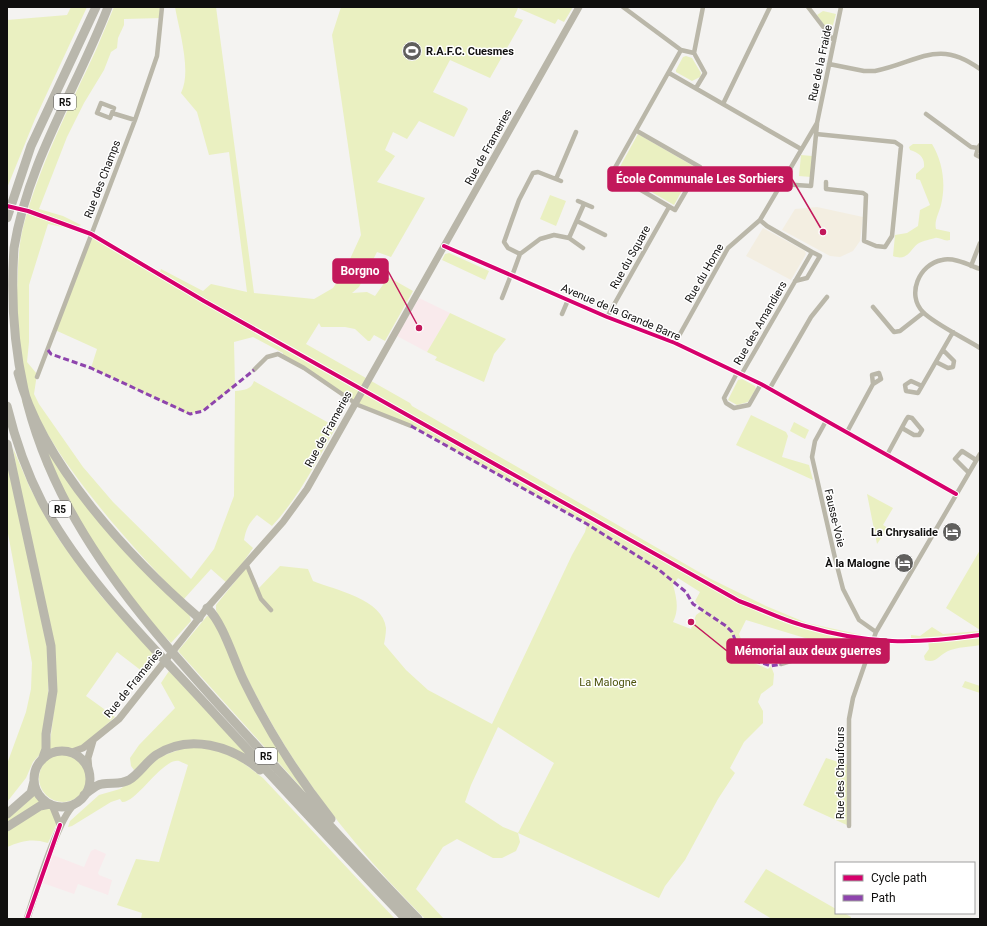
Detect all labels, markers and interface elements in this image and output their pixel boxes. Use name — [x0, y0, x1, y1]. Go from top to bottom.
street label: Rue de la Fraide — [806, 24, 835, 102]
sports icon: R.A.F.C. Cuesmes — [401, 40, 423, 62]
place label: R.A.F.C. Cuesmes — [426, 45, 514, 58]
road number: R5 — [54, 94, 76, 110]
street label: Rue de Frameries — [462, 107, 515, 188]
street label: Rue des Champs — [82, 138, 123, 220]
callout: École Communale Les Sorbiers — [608, 167, 792, 191]
text: École Communale Les Sorbiers — [616, 171, 784, 186]
street label: Rue du Square — [608, 223, 653, 291]
street label: Rue du Home — [682, 241, 727, 305]
callout: Borgno — [333, 259, 388, 283]
text: Borgno — [340, 264, 380, 278]
street label: Rue des Amandiers — [731, 279, 790, 368]
street label: Avenue de la Grande Barre — [559, 281, 683, 344]
street label: Rue de Frameries — [302, 389, 355, 470]
street label: Fausse-Voie — [821, 488, 848, 549]
road number: R5 — [49, 501, 71, 517]
hotel icon: La Chrysalide — [941, 521, 963, 543]
place label: La Chrysalide — [871, 526, 938, 539]
hotel icon: À la Malogne — [893, 552, 915, 574]
place label: À la Malogne — [825, 557, 890, 570]
callout: Mémorial aux deux guerres — [727, 639, 889, 663]
text: Mémorial aux deux guerres — [735, 644, 881, 658]
street label: Rue de Frameries — [102, 646, 165, 720]
park label: La Malogne — [579, 676, 637, 689]
street label: Rue des Chaufours — [834, 726, 847, 819]
road number: R5 — [255, 748, 277, 764]
legend — [835, 862, 975, 914]
text: Cycle path — [871, 871, 927, 885]
text: Path — [871, 891, 896, 905]

